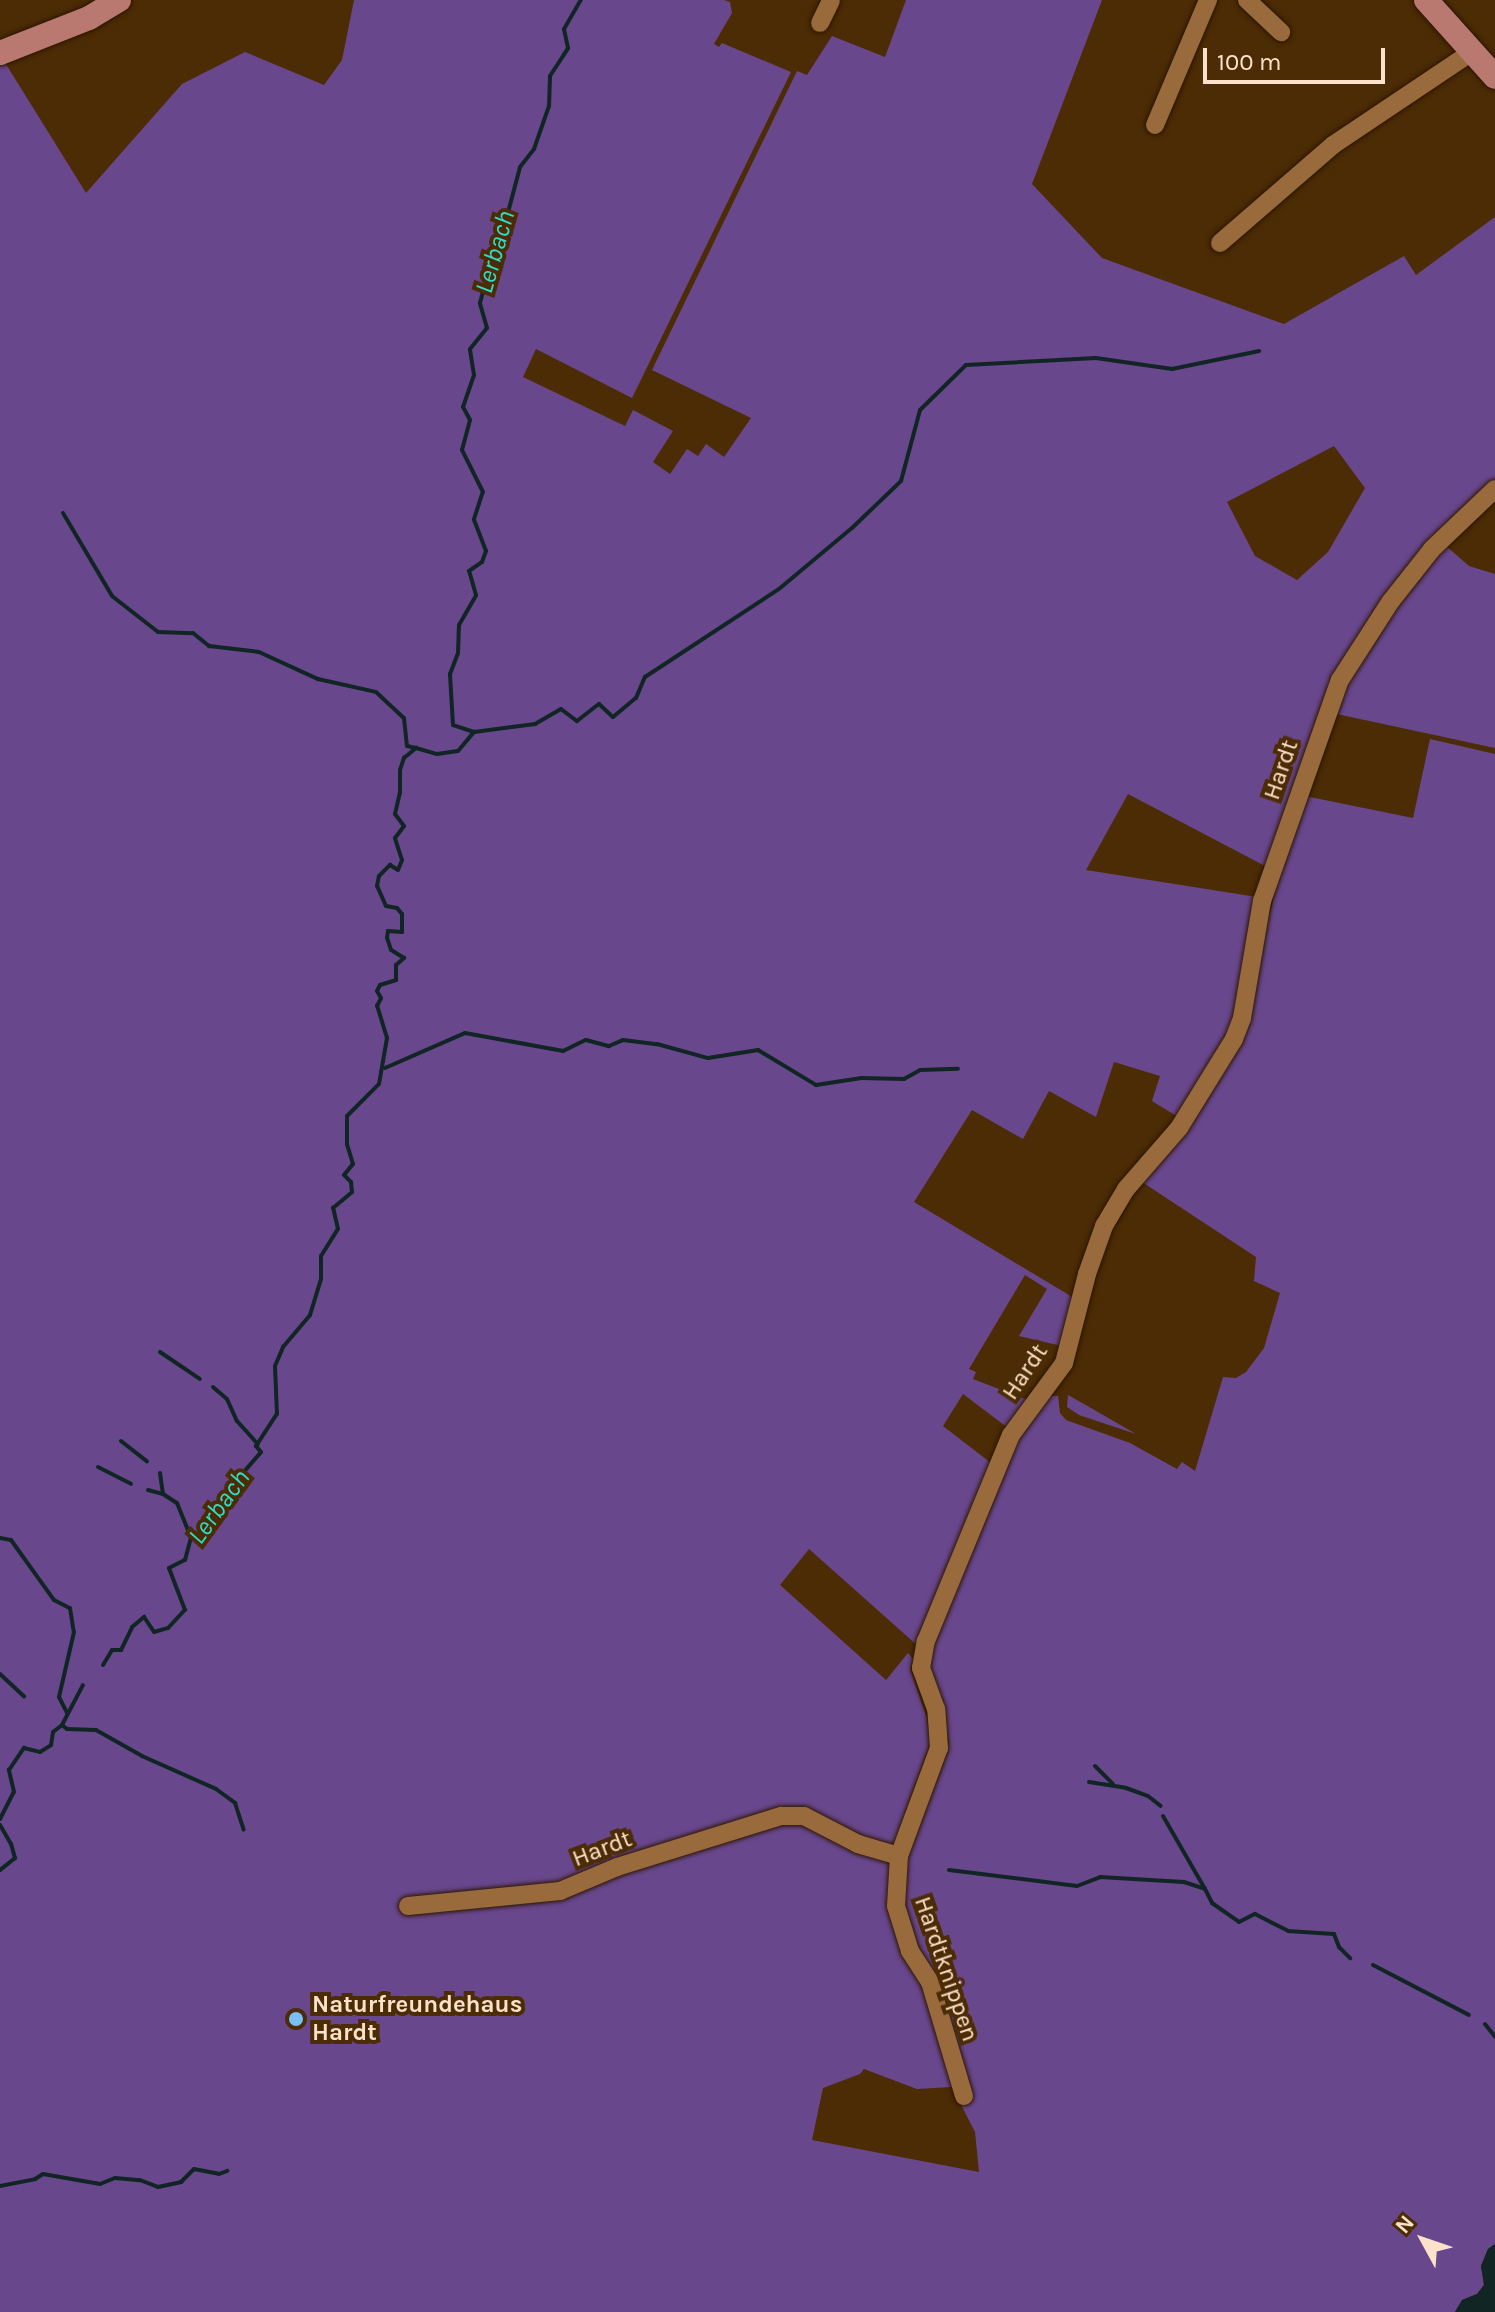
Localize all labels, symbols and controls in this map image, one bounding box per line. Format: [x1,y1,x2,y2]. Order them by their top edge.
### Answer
scale bar [1207,32,1389,82]
text: 100 m [1217,48,1282,76]
water label: Lerbach [468,207,522,297]
street label: Hardt [1257,736,1305,804]
street label: Hardt [996,1339,1054,1405]
water label: Lerbach [181,1464,257,1550]
street label: Hardt [568,1825,636,1873]
street label: Hardtknippen [908,1893,984,2045]
place label: Naturfreundehaus Hardt [312,1991,522,2047]
marker: Naturfreundehaus Hardt [287,2010,305,2028]
north arrow [1383,2200,1463,2280]
text: N [1390,2210,1420,2239]

